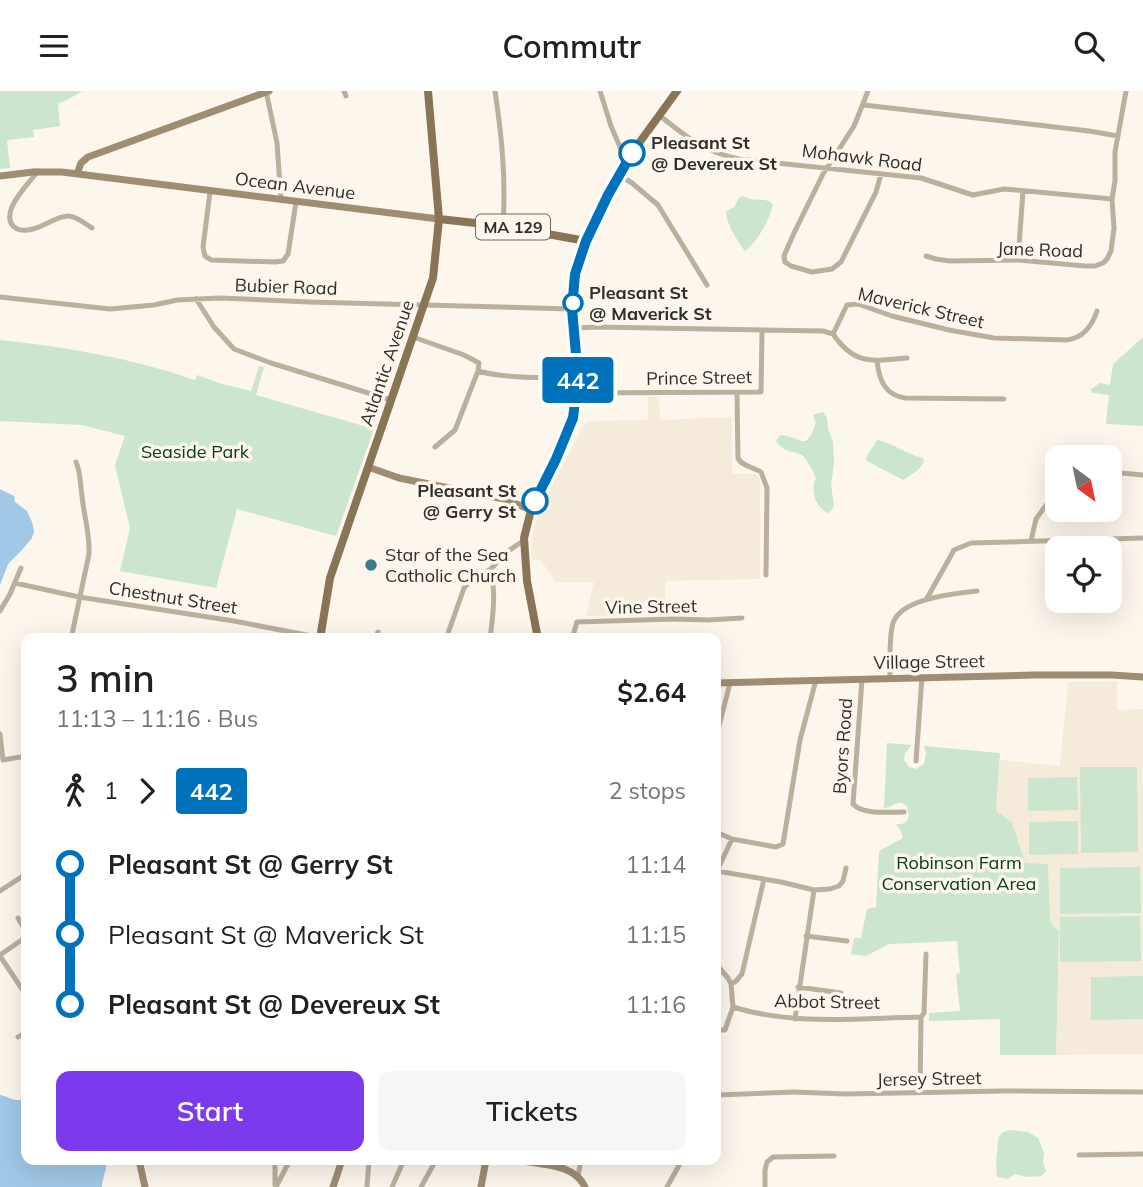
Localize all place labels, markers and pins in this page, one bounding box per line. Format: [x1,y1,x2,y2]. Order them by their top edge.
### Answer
place label: Pleasant St @ Devereux St [651,131,777,175]
marker: Pleasant St @ Devereux St [619,140,645,166]
place label: Pleasant St @ Maverick St [589,281,712,325]
marker: Pleasant St @ Maverick St [563,293,583,313]
place label: Pleasant St @ Gerry St [417,479,516,523]
marker: Pleasant St @ Gerry St [522,488,548,514]
place label: Star of the Sea Catholic Church [385,543,516,587]
marker: Star of the Sea Catholic Church [363,557,379,573]

